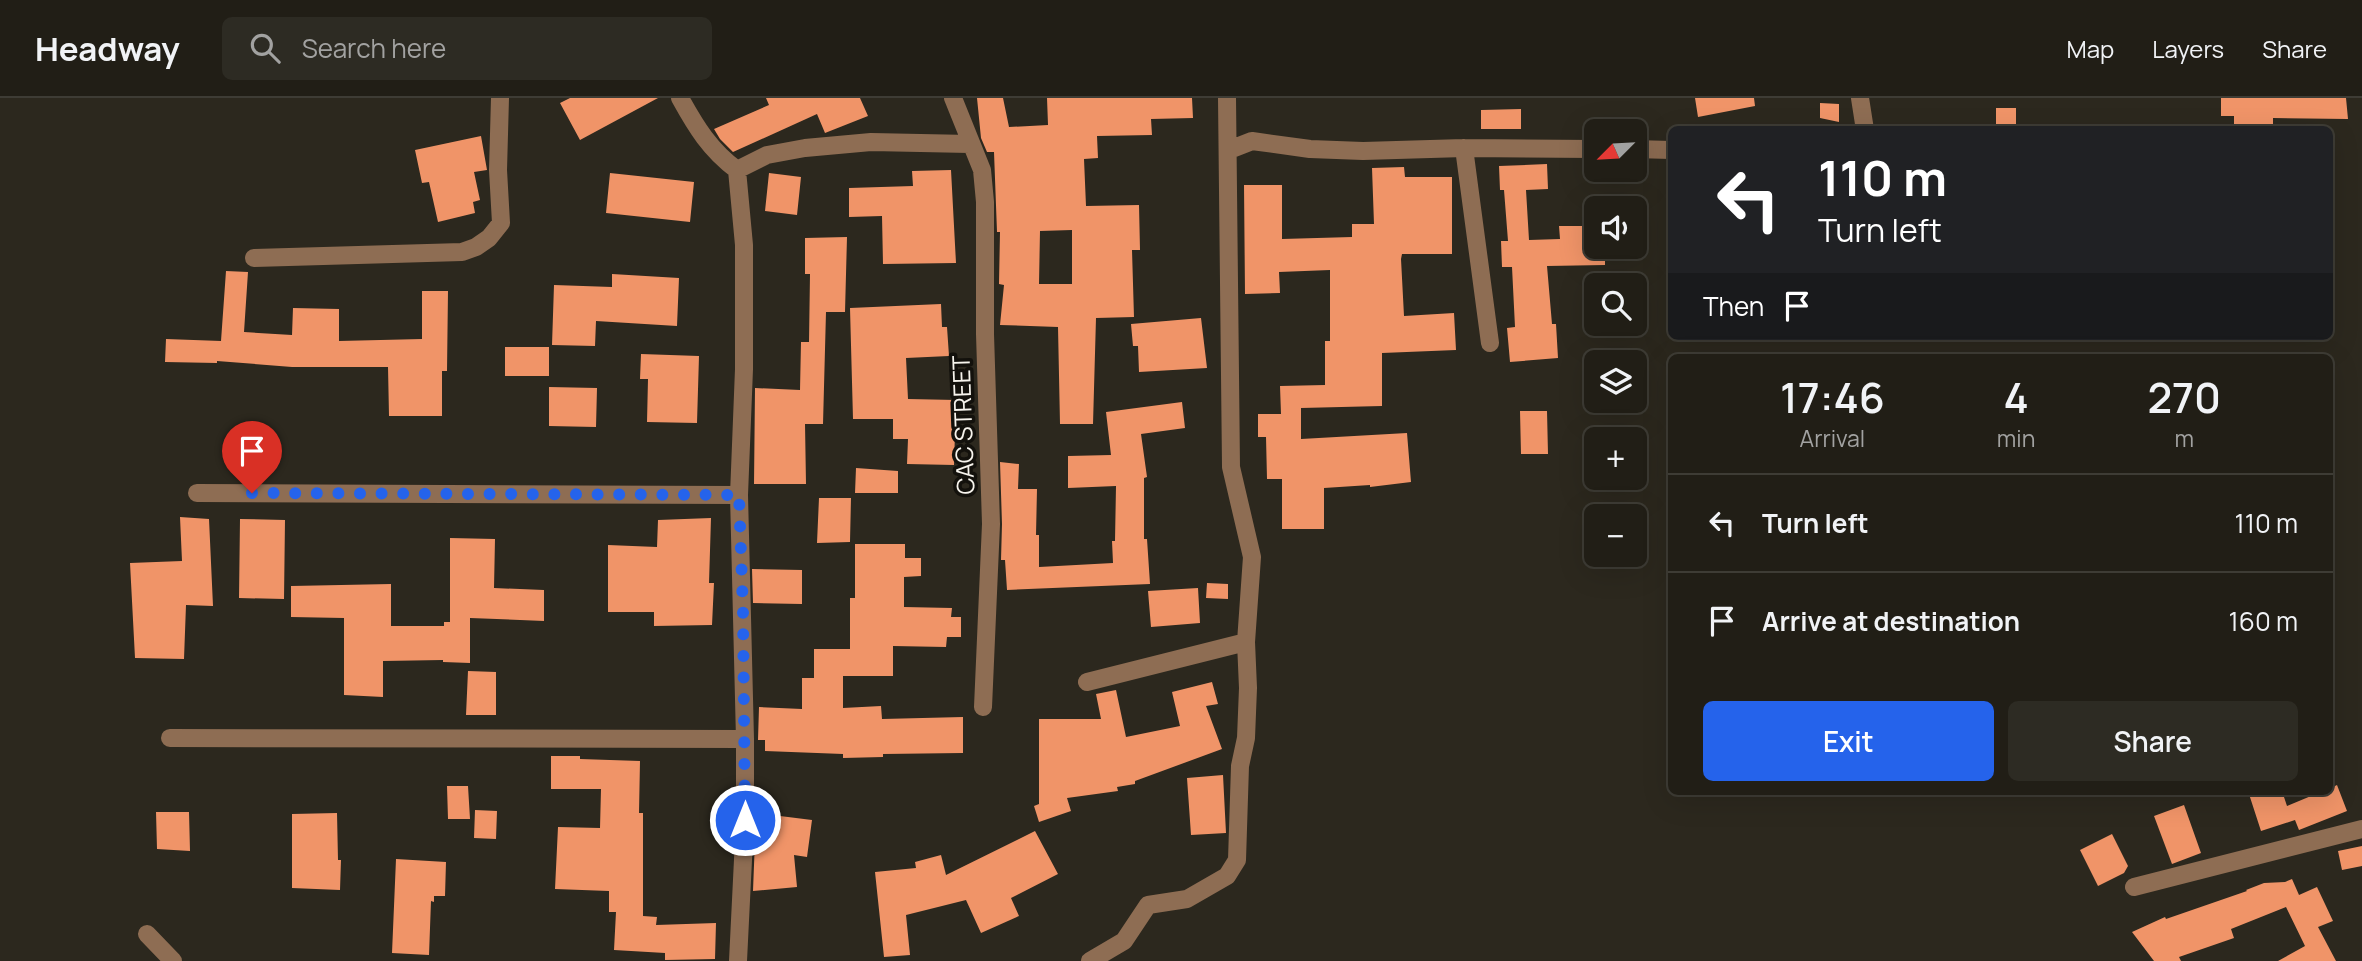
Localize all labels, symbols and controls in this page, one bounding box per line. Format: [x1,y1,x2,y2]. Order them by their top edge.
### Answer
search box [222,17,712,80]
text: Headway [35,26,180,71]
icon: search [246,29,284,67]
text: Search here [302,30,446,66]
text: Map [2067,32,2114,65]
text: Layers [2152,32,2224,65]
text: Share [2262,32,2327,65]
north arrow [1584,119,1647,182]
map controls [1584,119,1647,567]
text: 110 m [1818,144,1947,211]
icon: left [1703,154,1794,245]
button: sound [1584,196,1647,259]
text: Turn left [1818,208,1942,252]
button: search [1584,273,1647,336]
icon: arrive [1778,287,1816,325]
text: Then [1703,288,1764,324]
button: layers [1584,350,1647,413]
street label: CAC STREET [944,354,981,495]
text: 17:46 [1780,368,1885,426]
text: 4 [2003,368,2029,426]
text: 270 [2147,368,2221,426]
pin [222,421,282,493]
text: Arrival [1800,422,1865,454]
text: min [1997,422,2035,454]
text: m [2174,422,2194,454]
button: + [1584,427,1647,490]
icon: arrive [233,432,271,470]
button: − [1584,504,1647,567]
icon: left [1703,504,1741,542]
text: Turn left [1762,505,1869,541]
text: 110 m [2235,505,2298,541]
icon: arrive [1703,602,1741,640]
text: Arrive at destination [1762,603,2020,639]
text: 160 m [2229,603,2298,639]
button: Exit [1703,701,1994,781]
button: Share [2008,701,2298,781]
position arrow [708,783,782,857]

